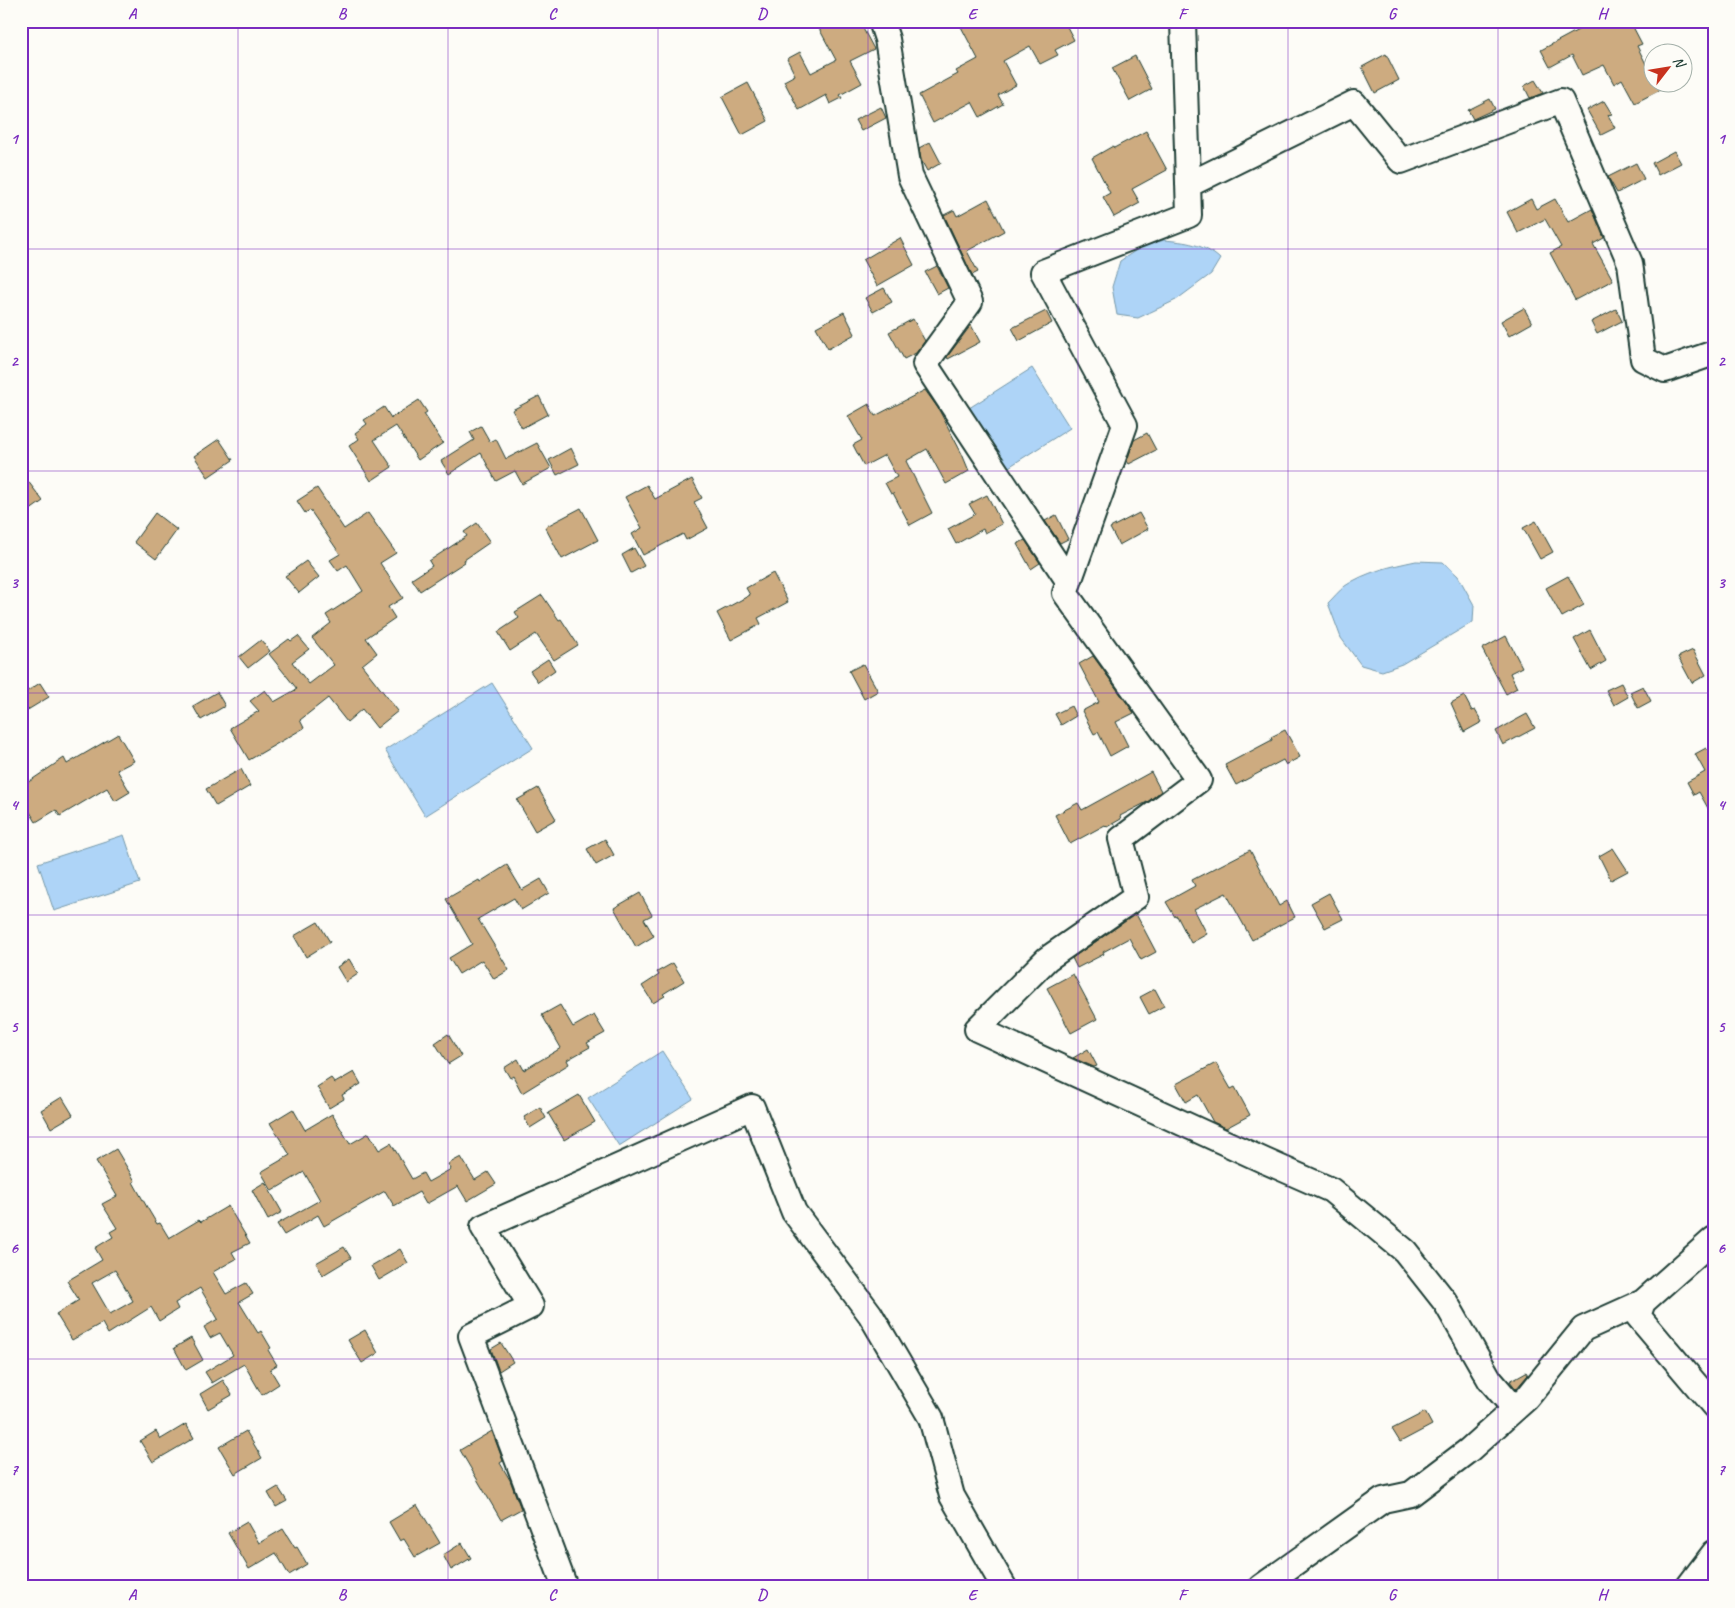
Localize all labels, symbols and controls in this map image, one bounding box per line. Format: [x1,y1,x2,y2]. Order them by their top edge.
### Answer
text: A [128,4,138,24]
text: B [338,4,348,24]
text: C [548,4,558,24]
text: D [757,4,768,24]
text: E [968,4,979,24]
text: F [1178,4,1189,24]
text: G [1388,4,1398,24]
text: H [1597,4,1609,24]
north arrow [1642,42,1692,92]
text: N [1669,53,1689,72]
text: 1 [10,129,19,149]
text: 1 [1717,129,1726,149]
text: 2 [10,351,19,371]
text: 2 [1717,351,1726,371]
text: 3 [10,573,19,593]
text: 3 [1717,573,1726,593]
text: 4 [10,795,19,815]
text: 4 [1717,795,1726,815]
text: 5 [11,1017,20,1037]
text: 5 [1718,1017,1727,1037]
text: 6 [10,1238,19,1258]
text: 6 [1717,1238,1726,1258]
text: 7 [10,1460,19,1480]
text: 7 [1717,1460,1726,1480]
text: A [128,1585,138,1605]
text: B [338,1585,348,1605]
text: C [548,1585,558,1605]
text: D [757,1585,768,1605]
text: E [968,1585,979,1605]
text: F [1178,1585,1189,1605]
text: G [1388,1585,1398,1605]
text: H [1597,1585,1609,1605]

